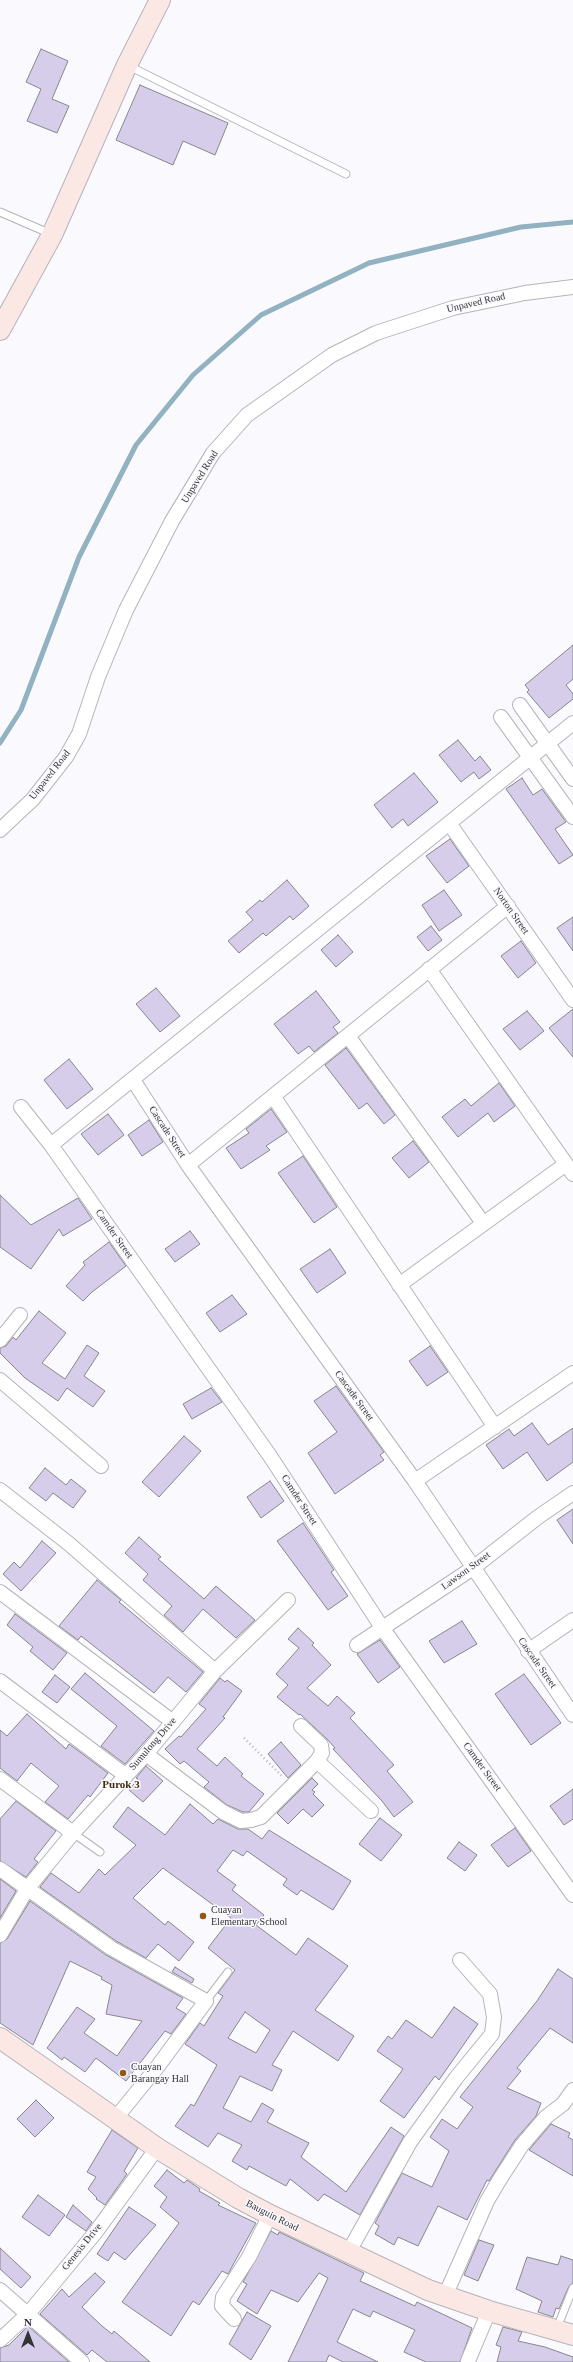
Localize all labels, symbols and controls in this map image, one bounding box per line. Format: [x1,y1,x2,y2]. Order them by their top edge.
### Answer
street label: Unpaved Road [446,290,506,316]
street label: Unpaved Road [179,449,221,505]
street label: Unpaved Road [27,748,73,802]
street label: Norton Street [491,885,531,937]
street label: Cascade Street [146,1104,188,1160]
street label: Camder Street [93,1207,135,1261]
street label: Cascade Street [332,1369,376,1423]
street label: Camder Street [278,1473,320,1527]
street label: Lawson Street [439,1549,493,1593]
street label: Cascade Street [515,1635,559,1691]
street label: Sumulong Drive [127,1715,179,1773]
street label: Camder Street [460,1740,504,1794]
district label: Purok 3 [102,1778,140,1792]
place label: Cuayan Elementary School [211,1904,287,1928]
marker: Cuayan Elementary School [198,1911,208,1921]
place label: Cuayan Barangay Hall [131,2061,189,2084]
marker: Cuayan Barangay Hall [118,2068,128,2078]
street label: Bauguin Road [244,2198,300,2234]
street label: Genesis Drive [59,2221,105,2273]
north arrow [8,2314,48,2354]
text: N [24,2316,32,2328]

